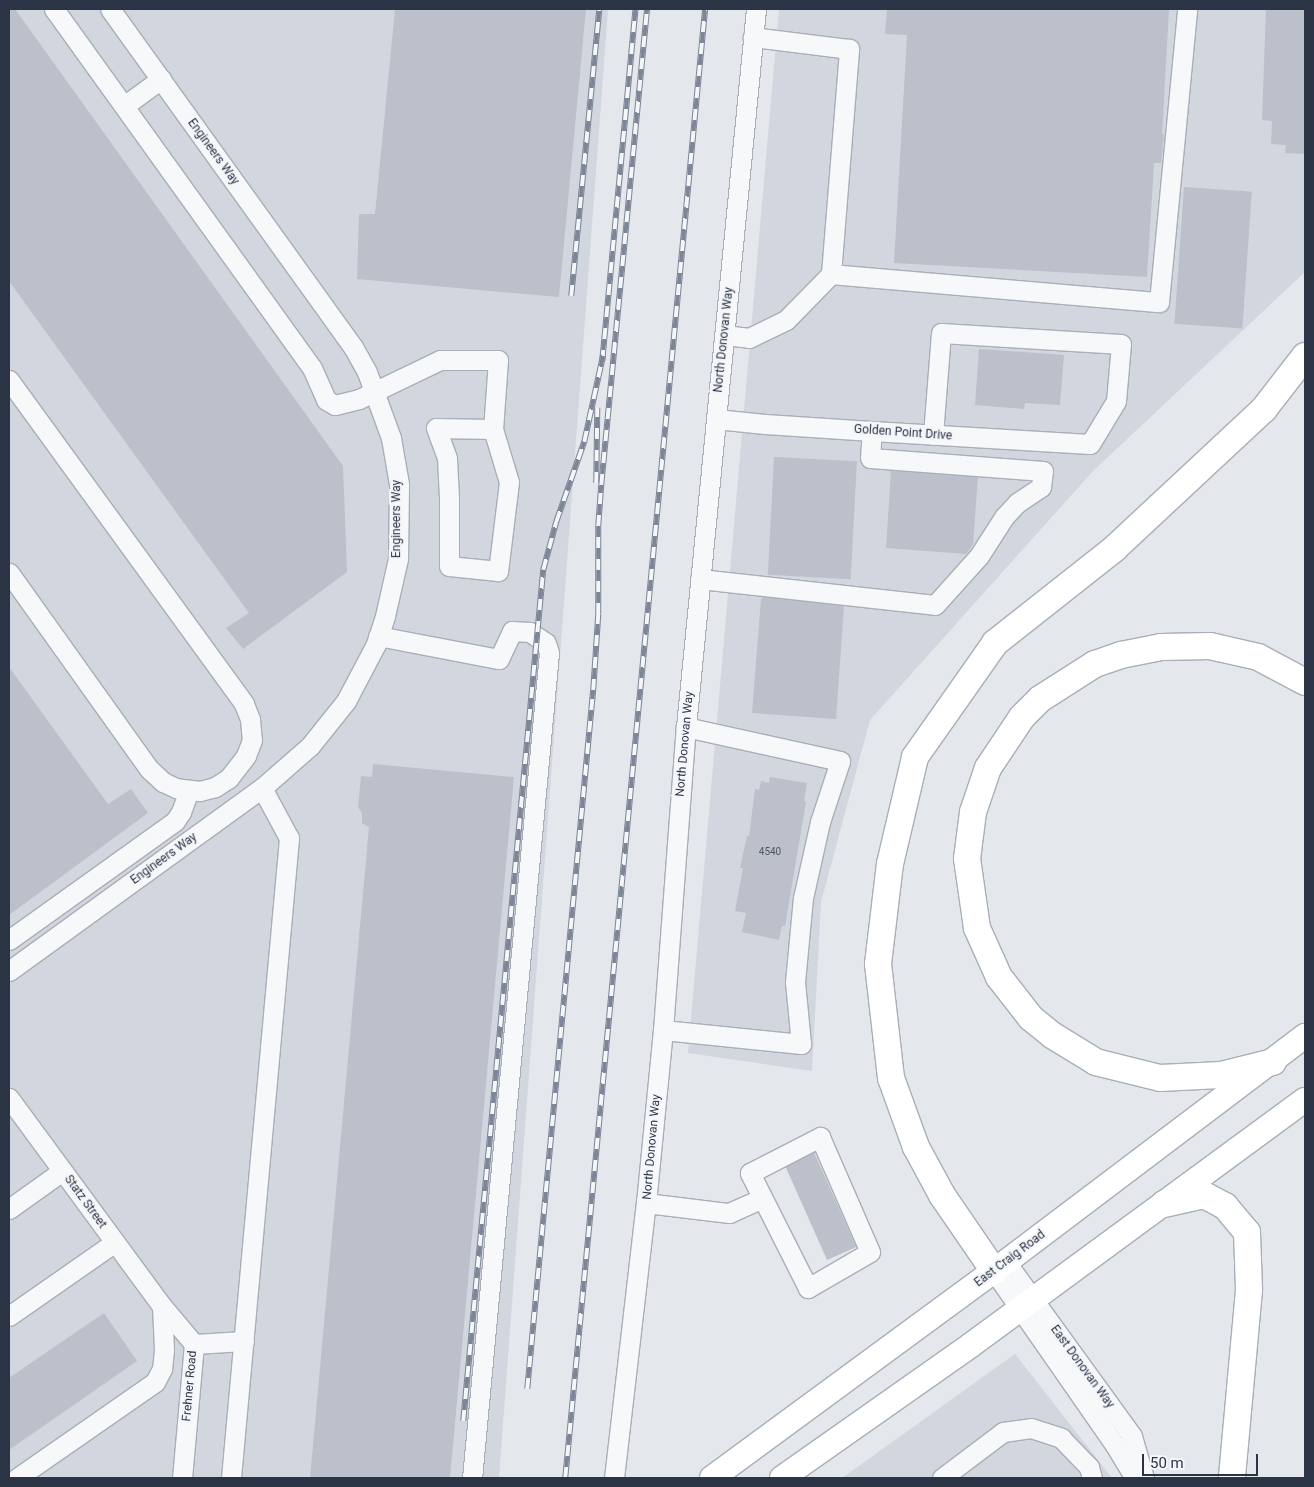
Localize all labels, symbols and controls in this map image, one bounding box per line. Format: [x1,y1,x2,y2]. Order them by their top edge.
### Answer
street label: Engineers Way [184,116,242,188]
street label: North Donovan Way [711,287,737,393]
street label: Golden Point Drive [853,422,953,444]
street label: Engineers Way [390,480,404,558]
street label: North Donovan Way [673,691,697,797]
street label: Engineers Way [128,830,200,888]
house number: 4540 [759,846,781,858]
street label: North Donovan Way [640,1094,664,1200]
street label: Statz Street [61,1173,109,1231]
street label: East Craig Road [972,1228,1048,1290]
street label: East Donovan Way [1047,1323,1117,1411]
street label: Frehner Road [180,1350,200,1422]
scale bar [1144,1444,1260,1476]
text: 50 m [1150,1454,1184,1472]

